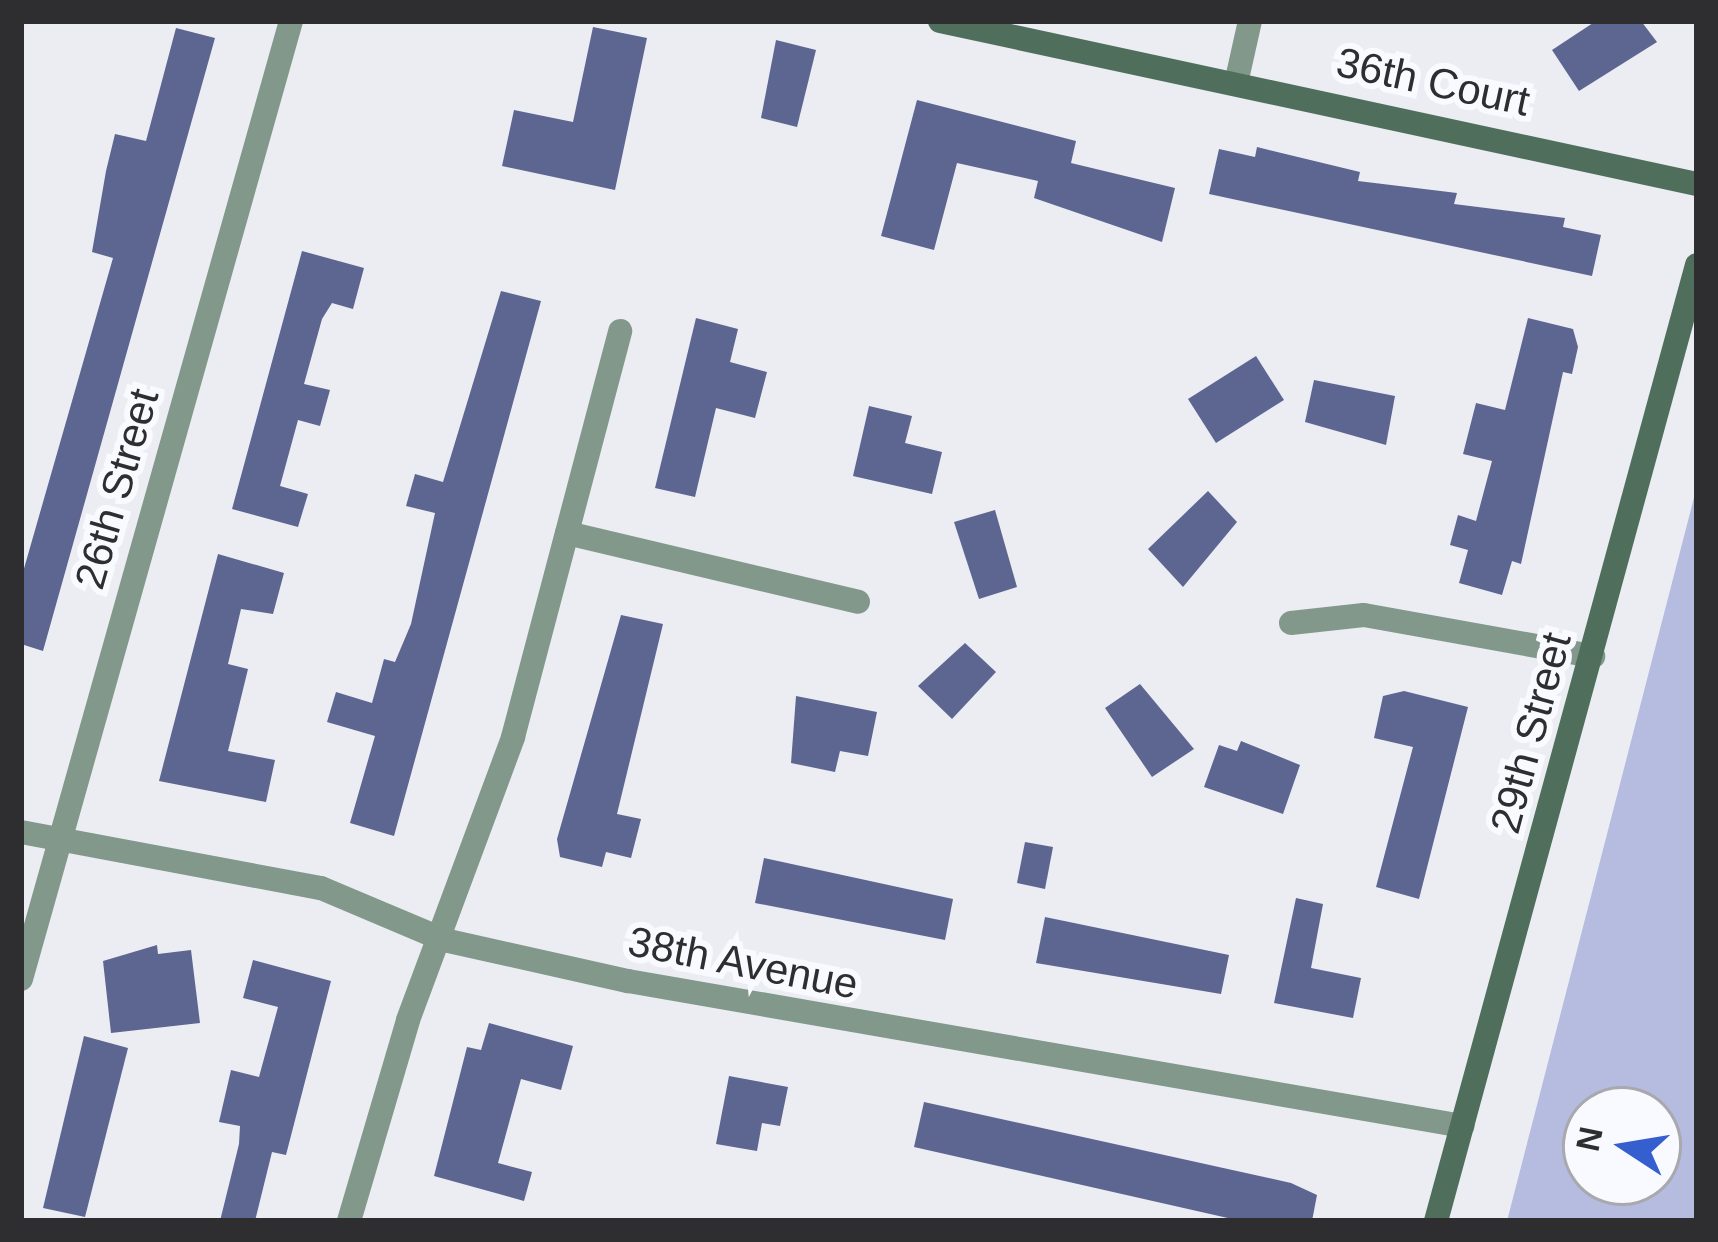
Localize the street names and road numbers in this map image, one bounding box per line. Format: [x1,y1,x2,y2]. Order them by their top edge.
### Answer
street label: 36th Court [1332,37,1534,127]
street label: 26th Street [64,383,170,595]
street label: 29th Street [1480,627,1582,839]
street label: 38th Avenue [623,916,863,1010]

